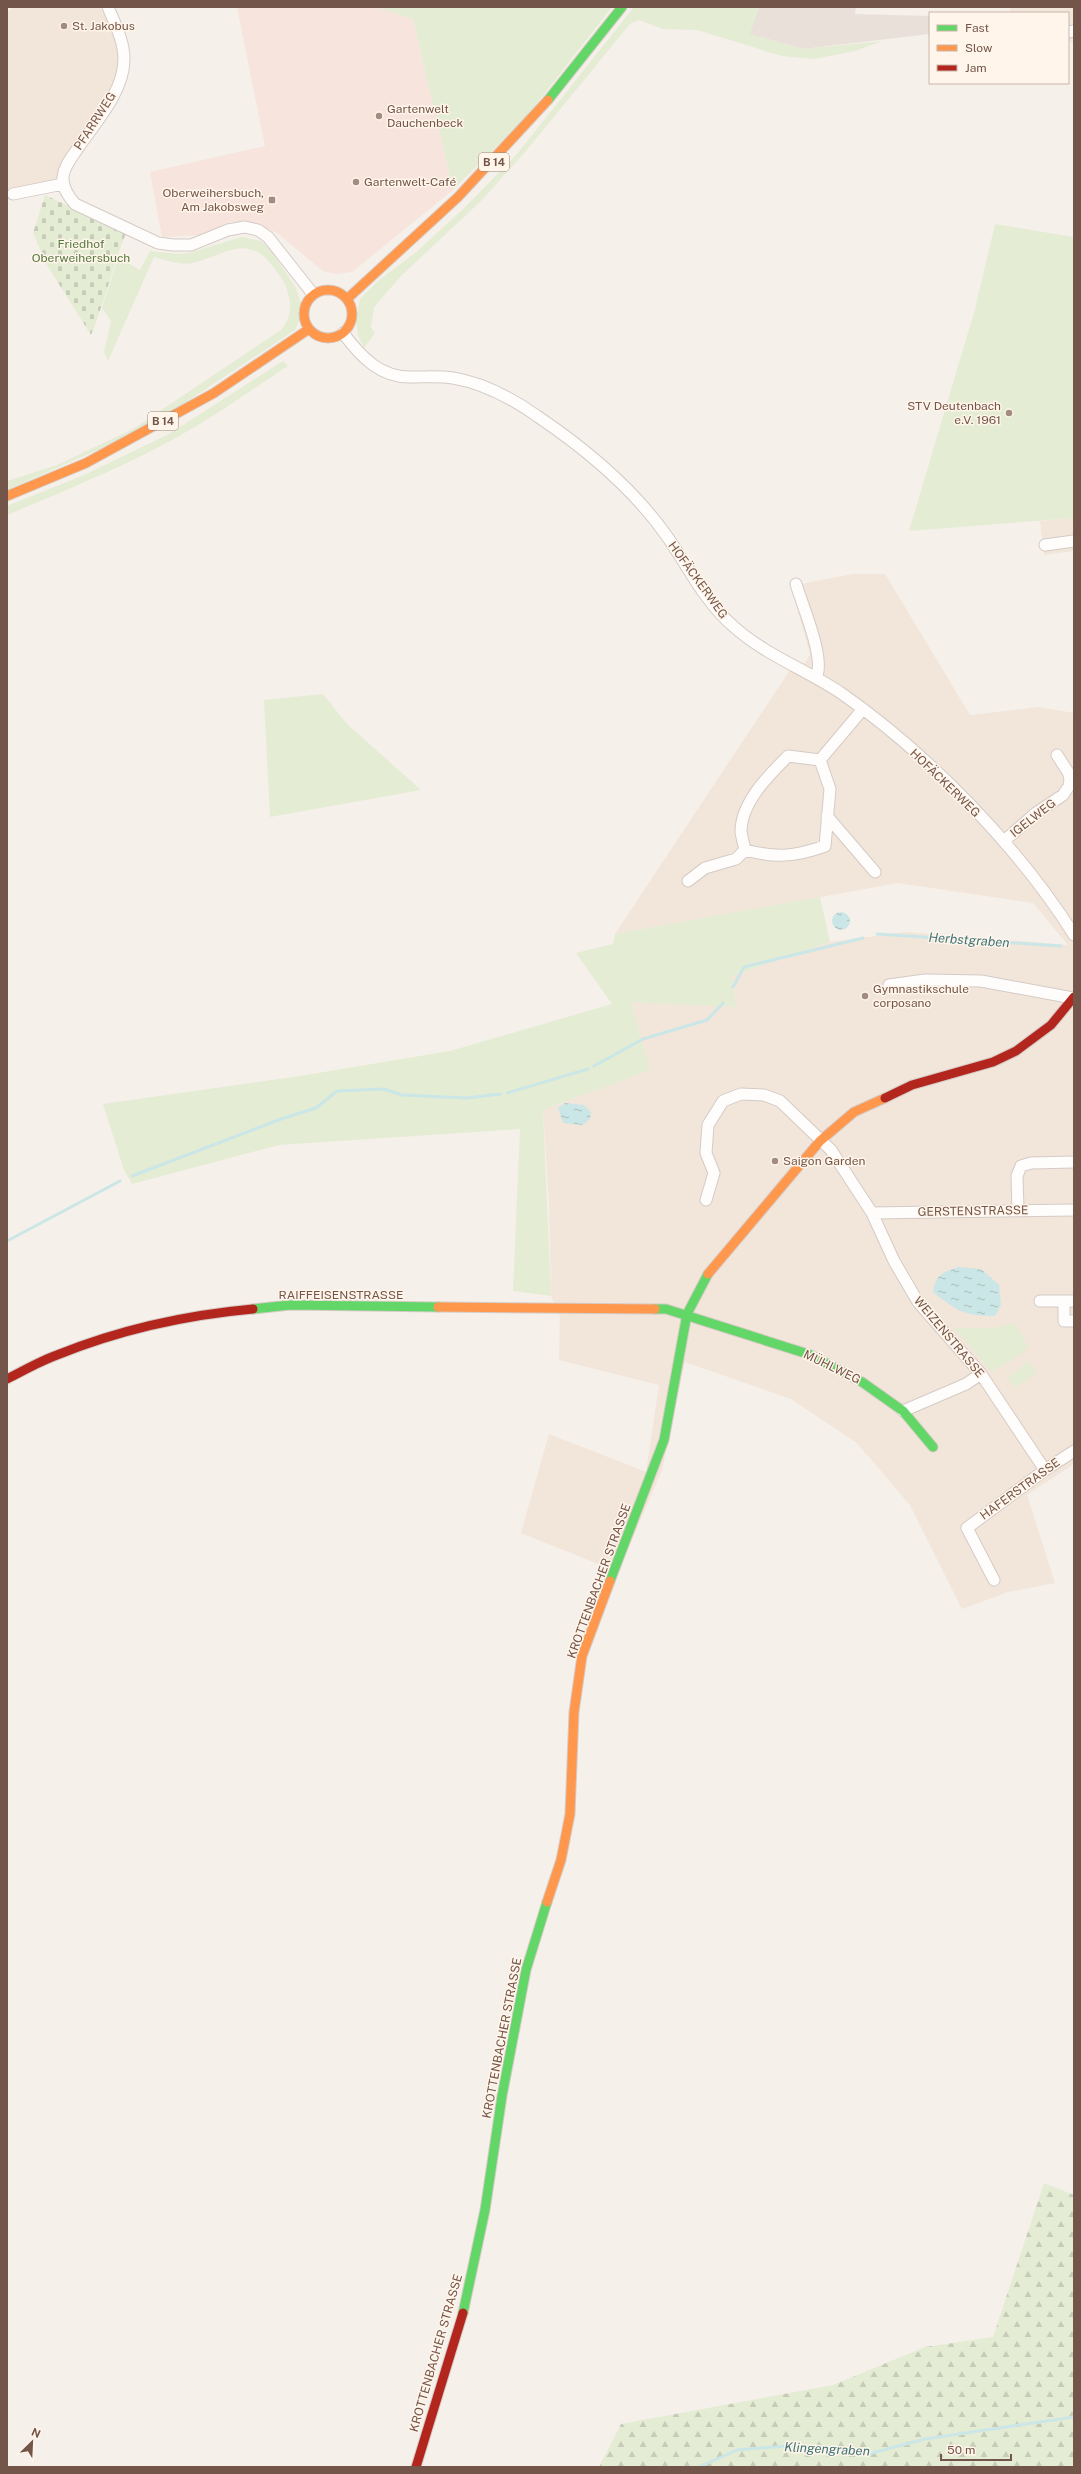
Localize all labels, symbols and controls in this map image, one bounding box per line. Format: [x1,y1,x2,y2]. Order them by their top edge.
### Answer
legend [929,12,1069,84]
place label: St. Jakobus [72,19,135,33]
marker: St. Jakobus [59,21,69,31]
text: Fast [965,21,990,35]
text: Slow [965,41,993,55]
text: Jam [965,61,987,75]
street label: PFARRWEG [71,89,119,153]
place label: Gartenwelt Dauchenbeck [387,102,463,130]
marker: Gartenwelt Dauchenbeck [374,111,384,121]
road number: B 14 [479,153,509,171]
place label: Gartenwelt-Café [364,175,456,189]
marker: Gartenwelt-Café [351,177,361,187]
place label: Oberweihersbuch, Am Jakobsweg [163,186,264,214]
marker: Oberweihersbuch, Am Jakobsweg [267,195,277,205]
park label: Friedhof Oberweihersbuch [32,237,130,265]
place label: STV Deutenbach e.V. 1961 [907,399,1001,427]
marker: STV Deutenbach e.V. 1961 [1004,408,1014,418]
road number: B 14 [148,412,178,430]
street label: HOFÄCKERWEG [665,539,731,621]
street label: HOFÄCKERWEG [907,746,983,820]
street label: IGELWEG [1008,796,1058,840]
water label: Herbstgraben [928,930,1010,950]
place label: Gymnastikschule corposano [873,982,969,1010]
marker: Gymnastikschule corposano [860,991,870,1001]
place label: Saigon Garden [783,1154,865,1168]
marker: Saigon Garden [770,1156,780,1166]
street label: GERSTENSTRASSE [917,1203,1029,1219]
street label: RAIFFEISENSTRASSE [279,1288,403,1302]
street label: WEIZENSTRASSE [911,1294,987,1380]
street label: MÜHLWEG [801,1347,863,1387]
street label: HAFERSTRASSE [977,1455,1063,1523]
street label: KROTTENBACHER STRASSE [564,1502,634,1660]
street label: KROTTENBACHER STRASSE [480,1956,524,2120]
street label: KROTTENBACHER STRASSE [407,2273,465,2433]
north arrow [12,2422,52,2462]
text: N [30,2426,42,2440]
scale bar [941,2436,1011,2462]
water label: Klingengraben [784,2439,870,2459]
text: 50 m [947,2443,975,2457]

